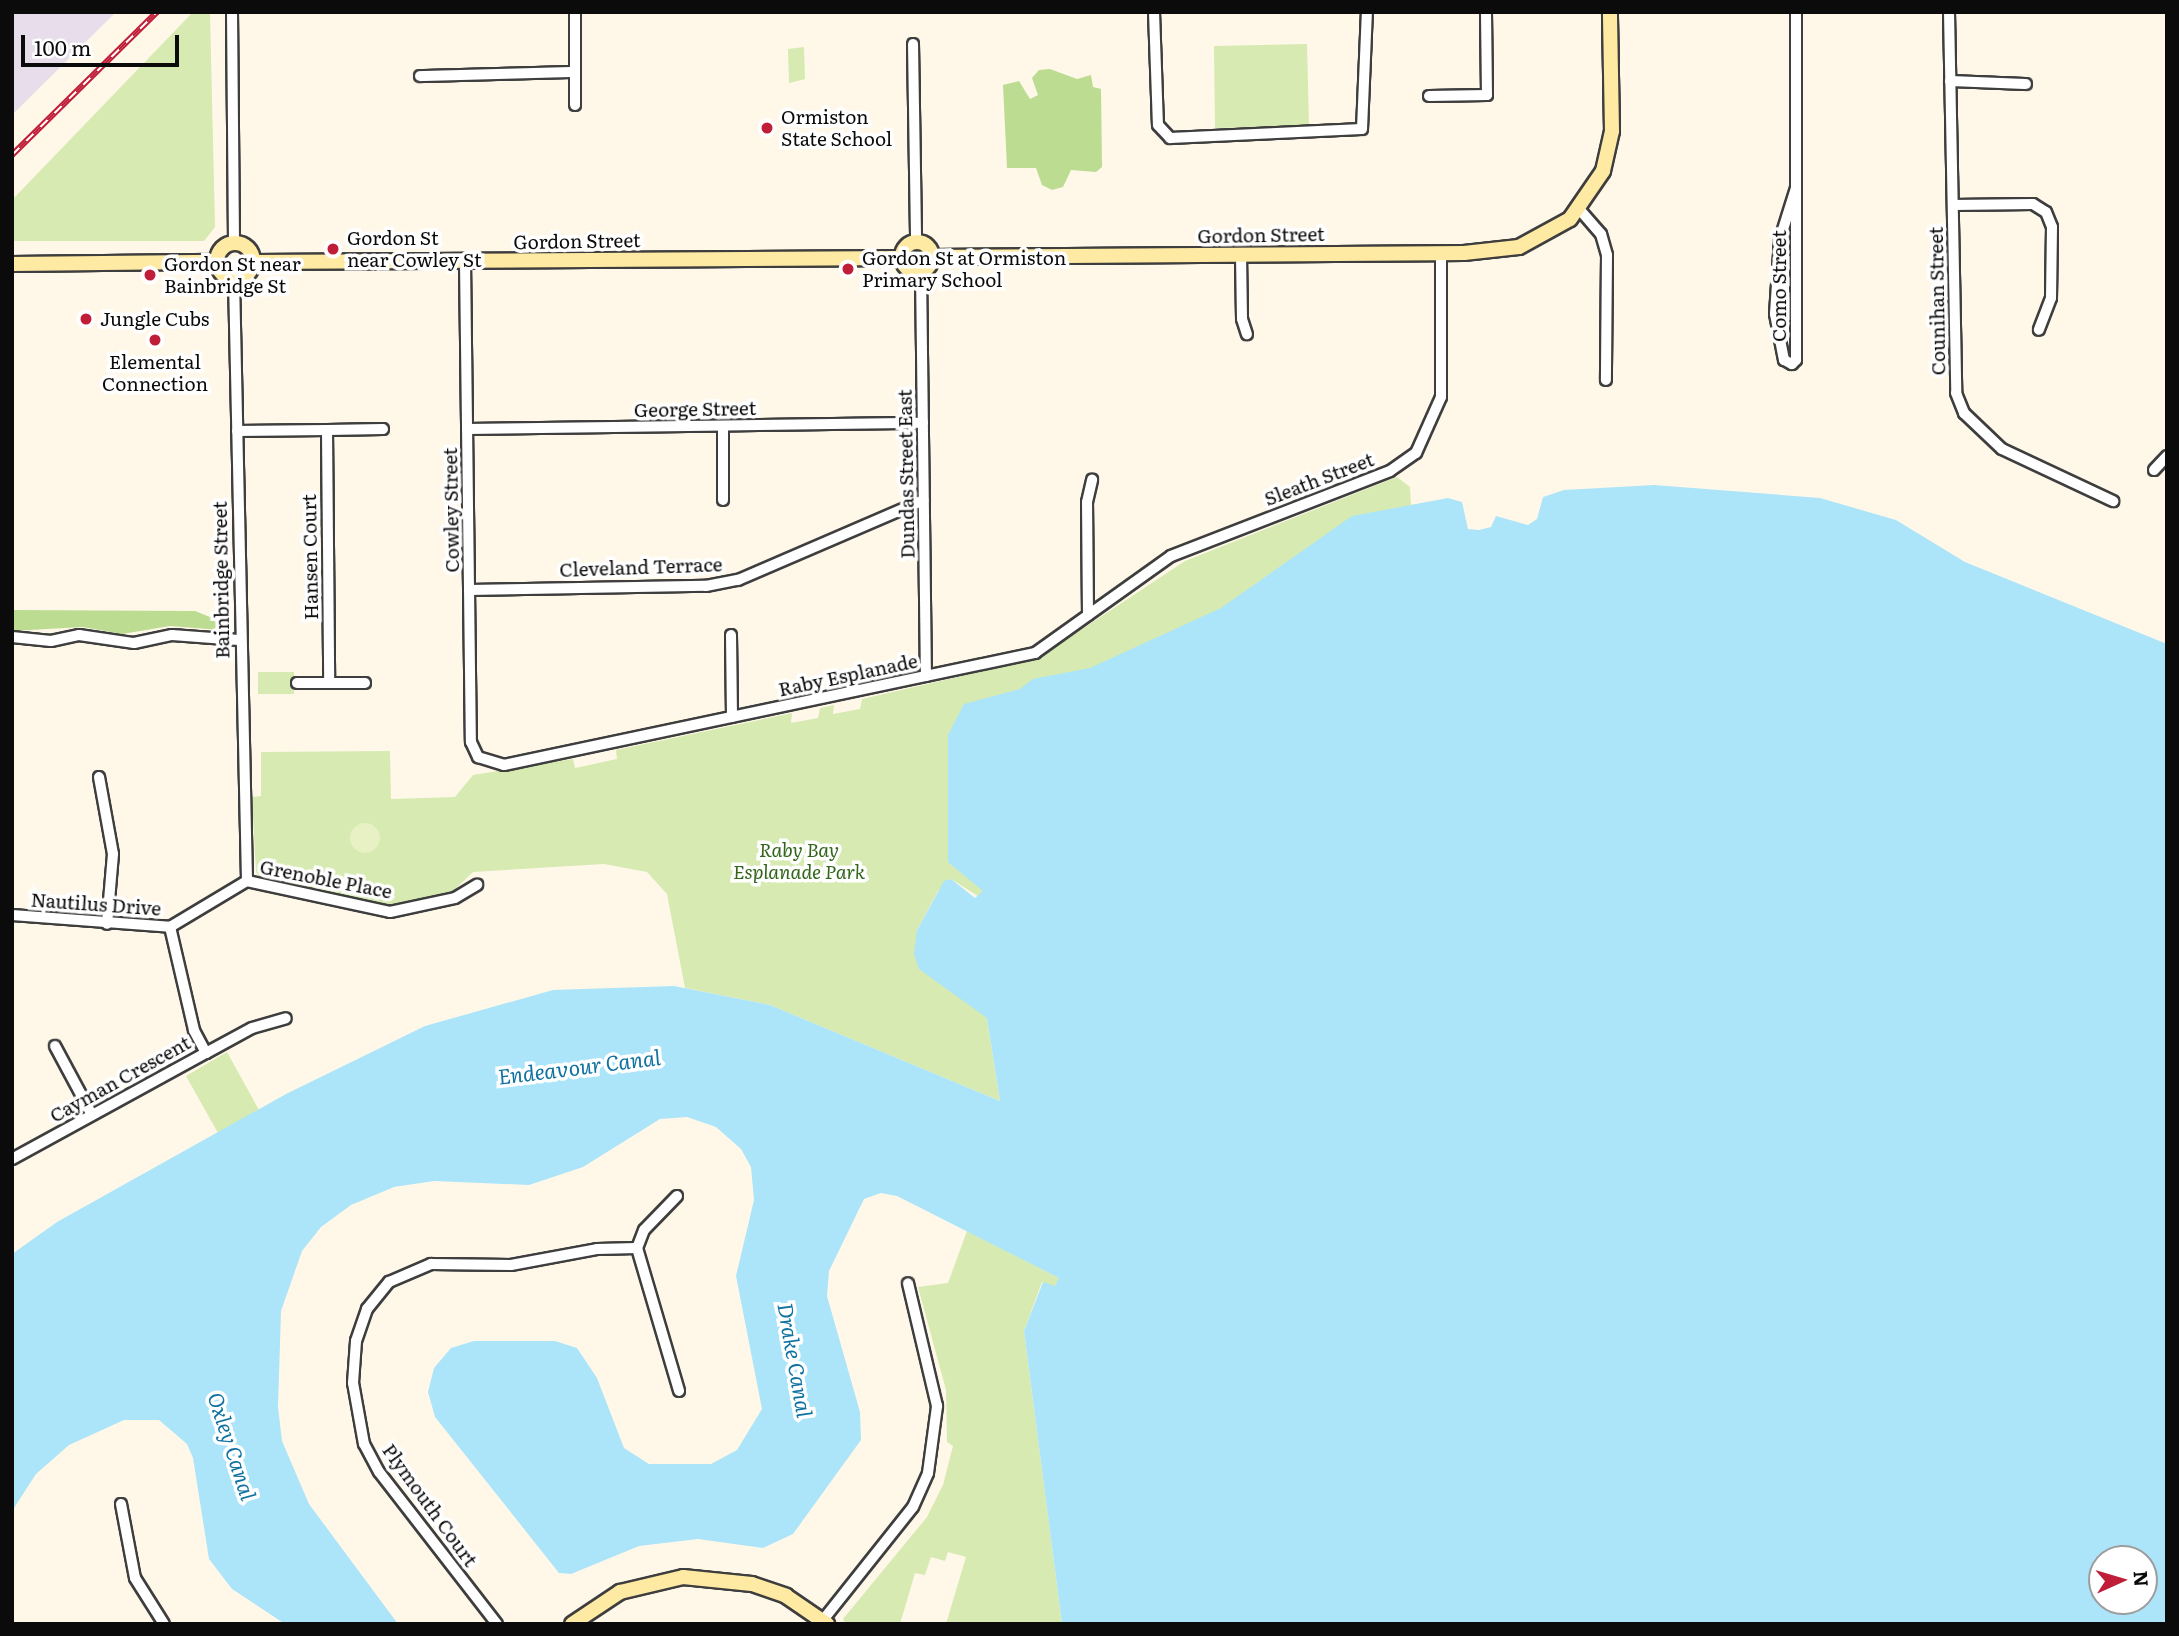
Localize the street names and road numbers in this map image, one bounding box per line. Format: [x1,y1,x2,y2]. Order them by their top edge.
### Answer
street label: Gordon Street [1197,222,1325,248]
street label: Counihan Street [1924,226,1950,376]
street label: Gordon Street [513,228,641,254]
street label: Como Street [1768,230,1790,342]
street label: Dundas Street East [893,389,919,559]
street label: George Street [634,397,756,421]
street label: Cowley Street [439,447,463,573]
street label: Sleath Street [1261,448,1377,510]
street label: Hansen Court [298,494,322,620]
street label: Bainbridge Street [208,501,234,659]
street label: Cleveland Terrace [559,553,723,581]
street label: Raby Esplanade [776,649,920,701]
street label: Grenoble Place [258,855,394,903]
street label: Nautilus Drive [30,888,162,920]
street label: Cayman Crescent [46,1031,194,1127]
street label: Plymouth Court [378,1439,482,1571]

